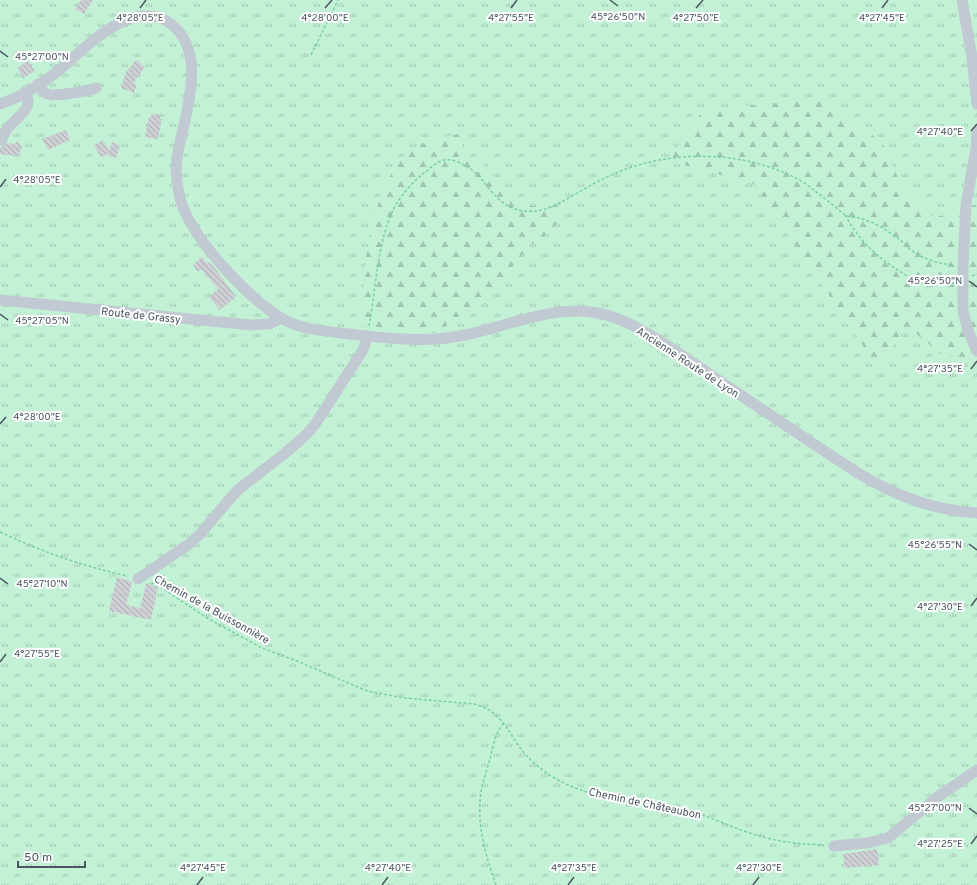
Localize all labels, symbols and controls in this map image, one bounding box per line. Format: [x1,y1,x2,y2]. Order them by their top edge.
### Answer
text: 45°26'50"N [591,11,645,24]
text: 4°28'05"E [116,12,164,25]
text: 4°28'00"E [301,12,349,25]
text: 4°27'55"E [488,12,534,25]
text: 4°27'50"E [673,12,719,25]
text: 4°27'45"E [859,12,905,25]
text: 45°27'00"N [15,51,69,64]
text: 4°27'40"E [917,126,963,139]
text: 4°28'05"E [13,174,61,187]
text: 45°26'50"N [908,275,962,288]
street label: Route de Grassy [100,305,182,327]
text: 45°27'05"N [15,315,69,328]
street label: Ancienne Route de Lyon [633,324,741,401]
text: 4°27'35"E [917,363,963,376]
text: 4°28'00"E [13,411,61,424]
text: 45°26'55"N [908,539,962,552]
street label: Chemin de la Buissonnière [151,572,272,648]
text: 45°27'10"N [16,578,68,591]
text: 4°27'30"E [917,601,963,614]
text: 4°27'55"E [14,648,60,661]
street label: Chemin de Châteaubon [587,785,702,823]
text: 45°27'00"N [908,802,962,815]
text: 4°27'25"E [917,838,963,851]
scale bar [18,843,85,869]
text: 50 m [24,850,52,866]
text: 4°27'45"E [180,862,226,875]
text: 4°27'40"E [365,862,411,875]
text: 4°27'35"E [551,862,597,875]
text: 4°27'30"E [736,862,782,875]

